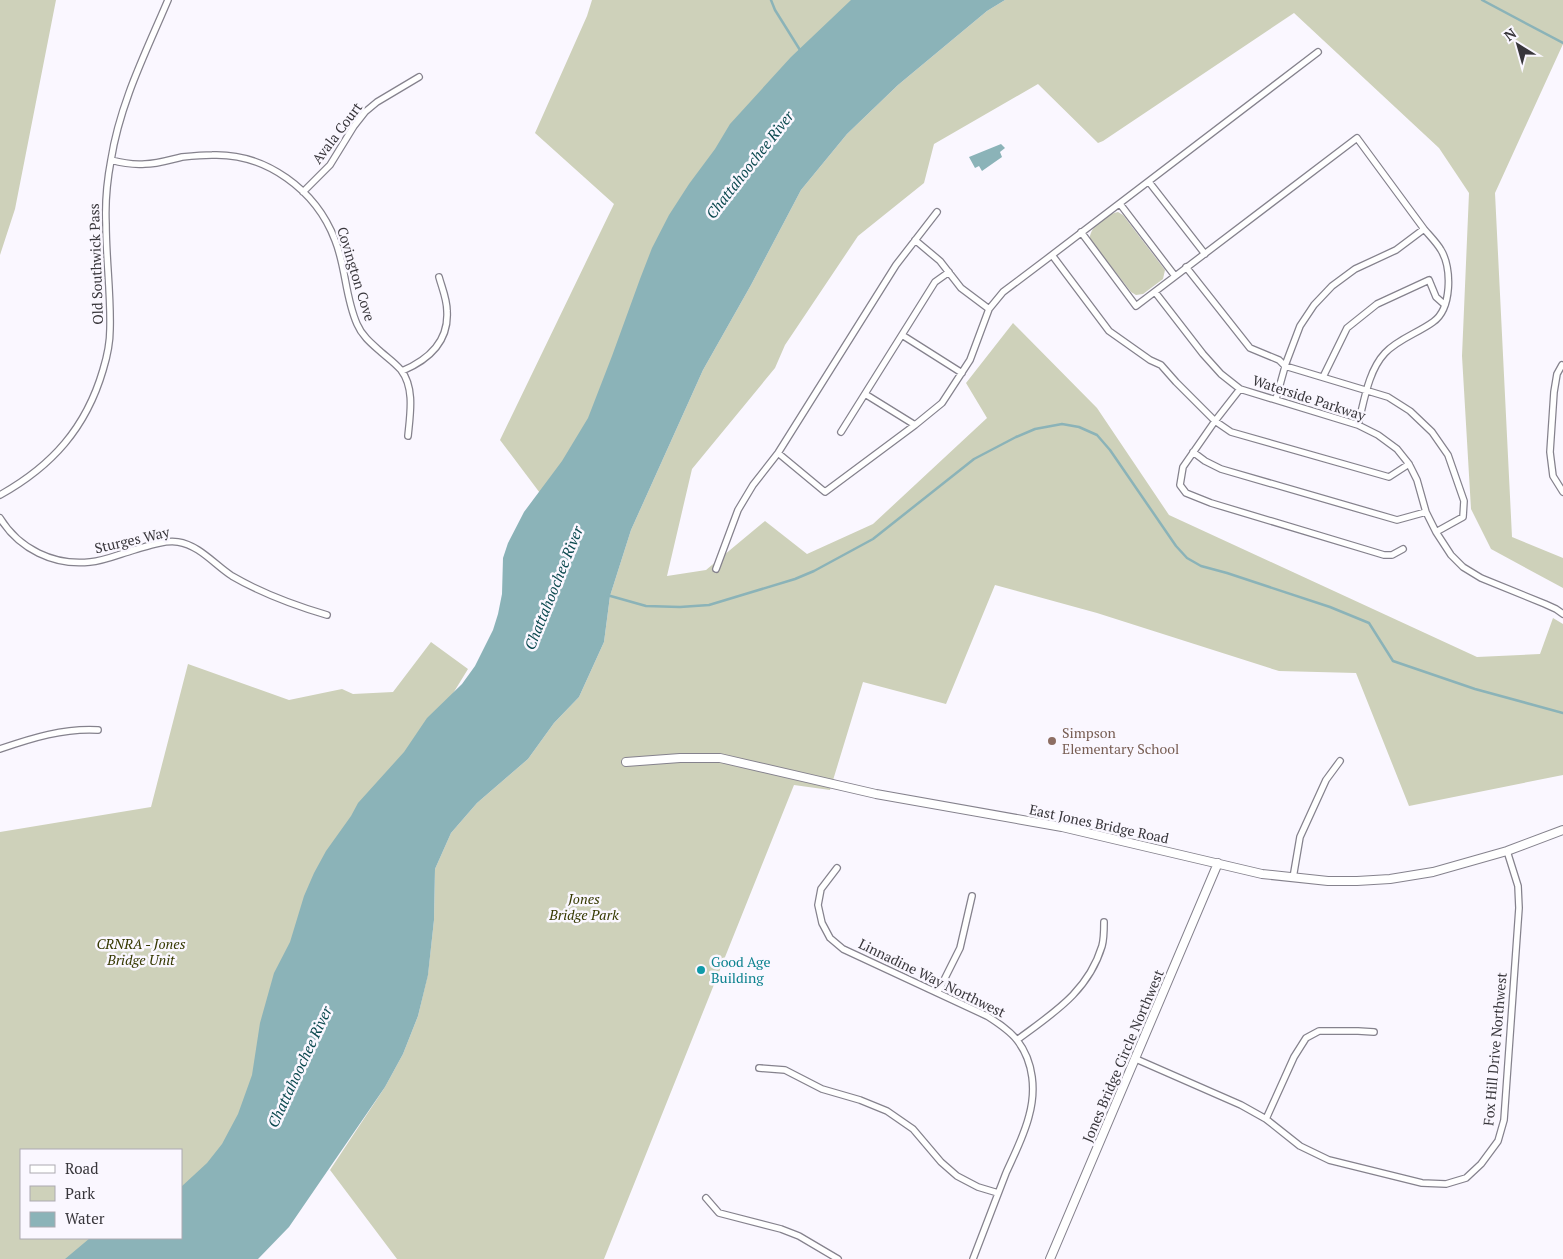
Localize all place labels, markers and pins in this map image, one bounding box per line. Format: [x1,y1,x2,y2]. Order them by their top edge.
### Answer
place label: Simpson Elementary School [1062,723,1179,758]
marker: Simpson Elementary School [1046,735,1058,747]
place label: Good Age Building [711,952,771,987]
marker: Good Age Building [695,964,707,976]

